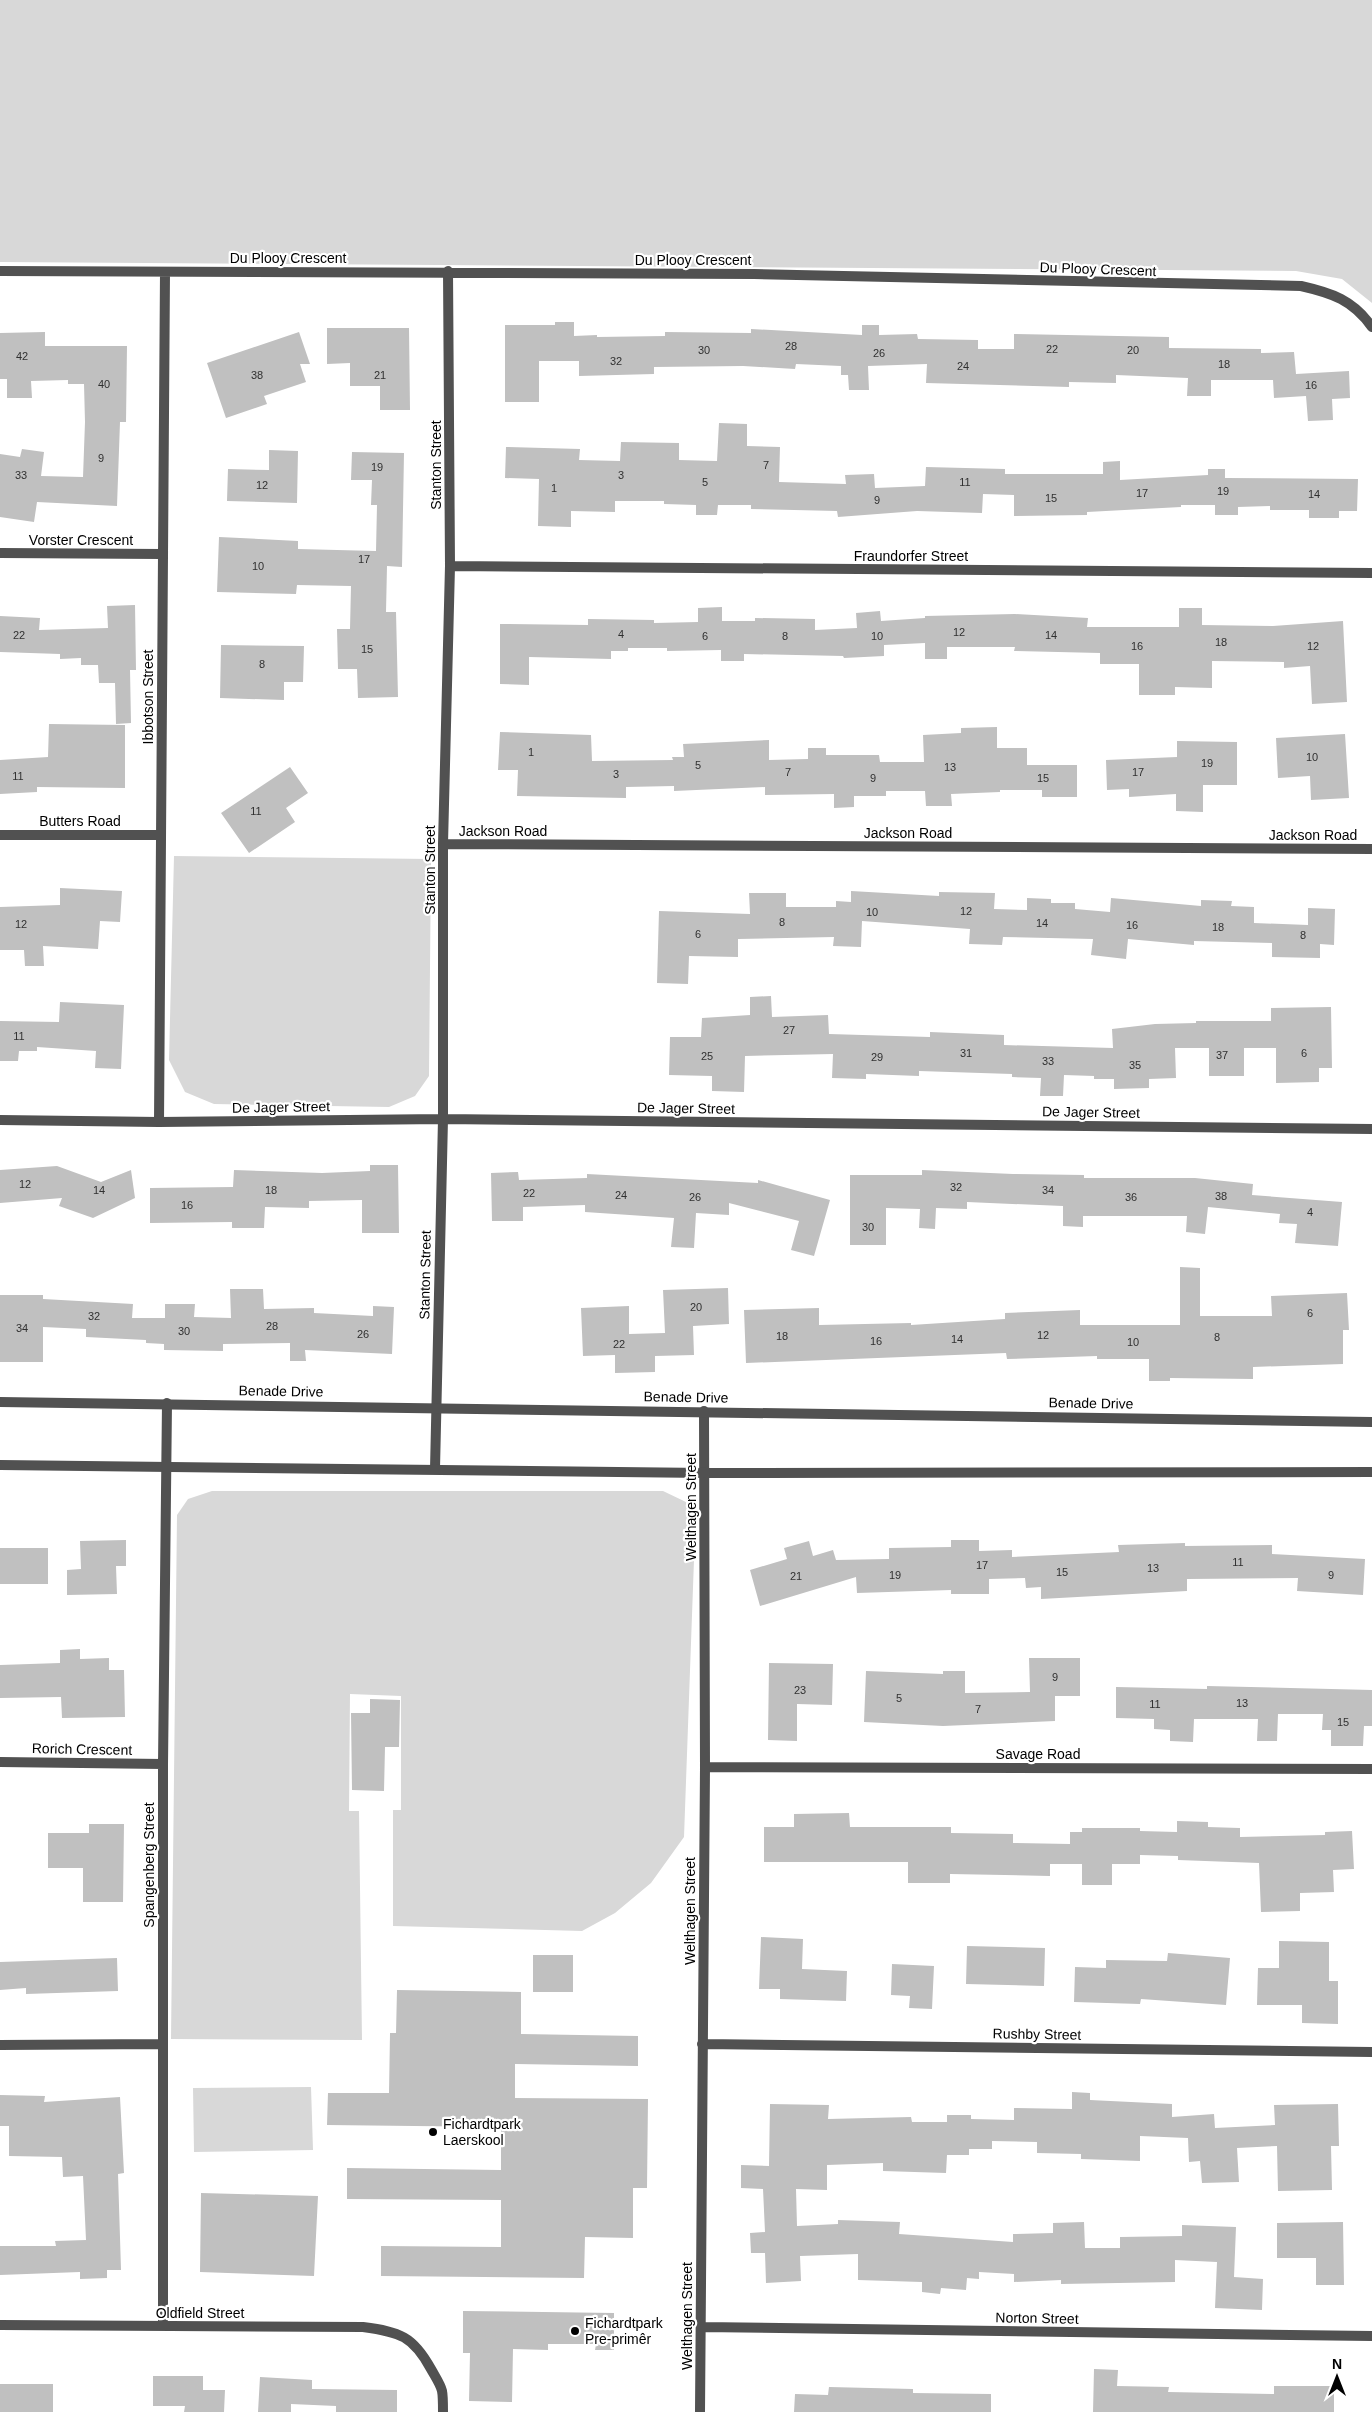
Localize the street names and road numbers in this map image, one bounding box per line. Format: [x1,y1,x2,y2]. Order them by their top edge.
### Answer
street label: Du Plooy Crescent [230,250,346,266]
street label: Du Plooy Crescent [635,252,751,268]
street label: Du Plooy Crescent [1039,259,1157,279]
street label: Stanton Street [428,420,444,510]
street label: Vorster Crescent [29,532,133,548]
street label: Fraundorfer Street [854,548,968,564]
street label: Ibbotson Street [140,649,156,744]
street label: Butters Road [39,813,121,829]
street label: Jackson Road [459,823,547,839]
street label: Stanton Street [422,825,438,915]
street label: Jackson Road [864,825,952,841]
street label: Jackson Road [1269,827,1357,843]
street label: De Jager Street [232,1098,330,1116]
street label: De Jager Street [637,1099,735,1117]
street label: De Jager Street [1042,1103,1140,1121]
street label: Stanton Street [416,1230,434,1320]
street label: Benade Drive [238,1382,324,1400]
street label: Benade Drive [643,1388,729,1406]
street label: Benade Drive [1048,1394,1134,1412]
street label: Welthagen Street [683,1453,699,1561]
street label: Rorich Crescent [32,1740,132,1758]
street label: Savage Road [996,1746,1080,1762]
street label: Spangenberg Street [141,1802,157,1928]
street label: Welthagen Street [682,1857,698,1965]
street label: Rushby Street [993,2025,1082,2043]
street label: Welthagen Street [679,2262,695,2370]
street label: Oldfield Street [156,2305,244,2321]
street label: Norton Street [995,2309,1079,2327]

